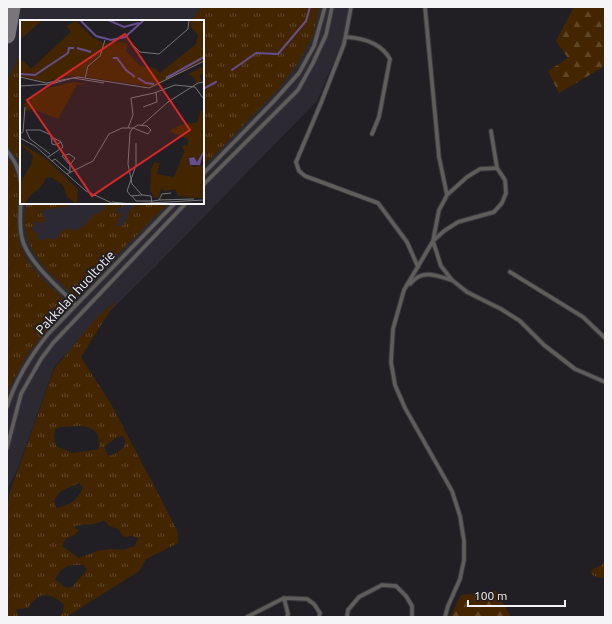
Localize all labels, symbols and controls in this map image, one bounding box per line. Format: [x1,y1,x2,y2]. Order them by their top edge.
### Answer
inset map [20,20,204,204]
street label: Pakkalan huoltotie [33,247,117,337]
scale bar [468,582,565,608]
text: 100 m [474,589,507,602]

